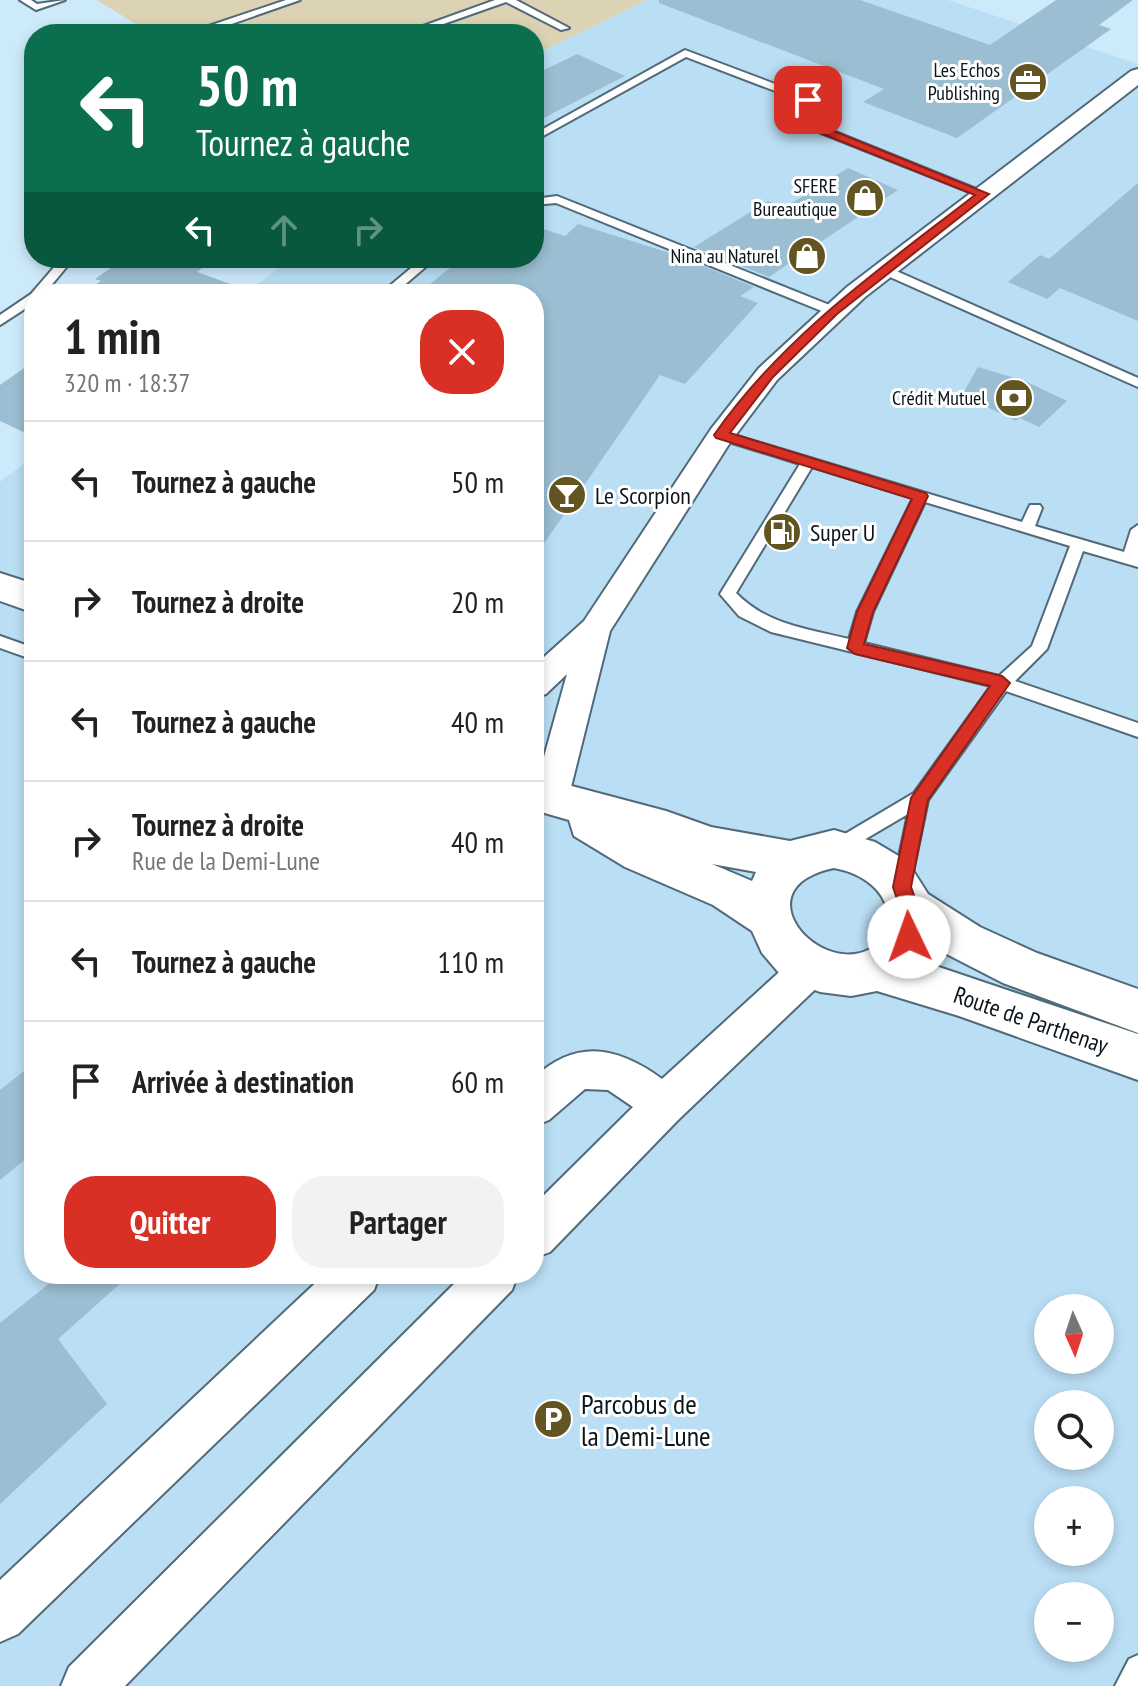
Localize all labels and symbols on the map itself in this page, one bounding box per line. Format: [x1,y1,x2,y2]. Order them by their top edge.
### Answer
place label: Les Echos Publishing [928,57,1000,106]
office icon: Les Echos Publishing [1007,61,1049,103]
pin [774,66,842,134]
place label: SFERE Bureautique [753,173,837,222]
shop icon: SFERE Bureautique [844,177,886,219]
shop icon: Nina au Naturel [786,235,828,277]
place label: Nina au Naturel [671,243,779,269]
bank icon: Crédit Mutuel [993,377,1035,419]
place label: Crédit Mutuel [892,385,986,411]
bar icon: Le Scorpion [546,474,588,516]
place label: Le Scorpion [595,480,691,511]
fuel station icon: Super U [761,511,803,553]
place label: Super U [810,517,875,548]
position arrow [867,895,951,979]
street label: Route de Parthenay [950,979,1112,1061]
north arrow [1034,1294,1114,1374]
place label: Parcobus de la Demi-Lune [581,1385,711,1454]
parking icon: Parcobus de la Demi-Lune [532,1398,574,1440]

